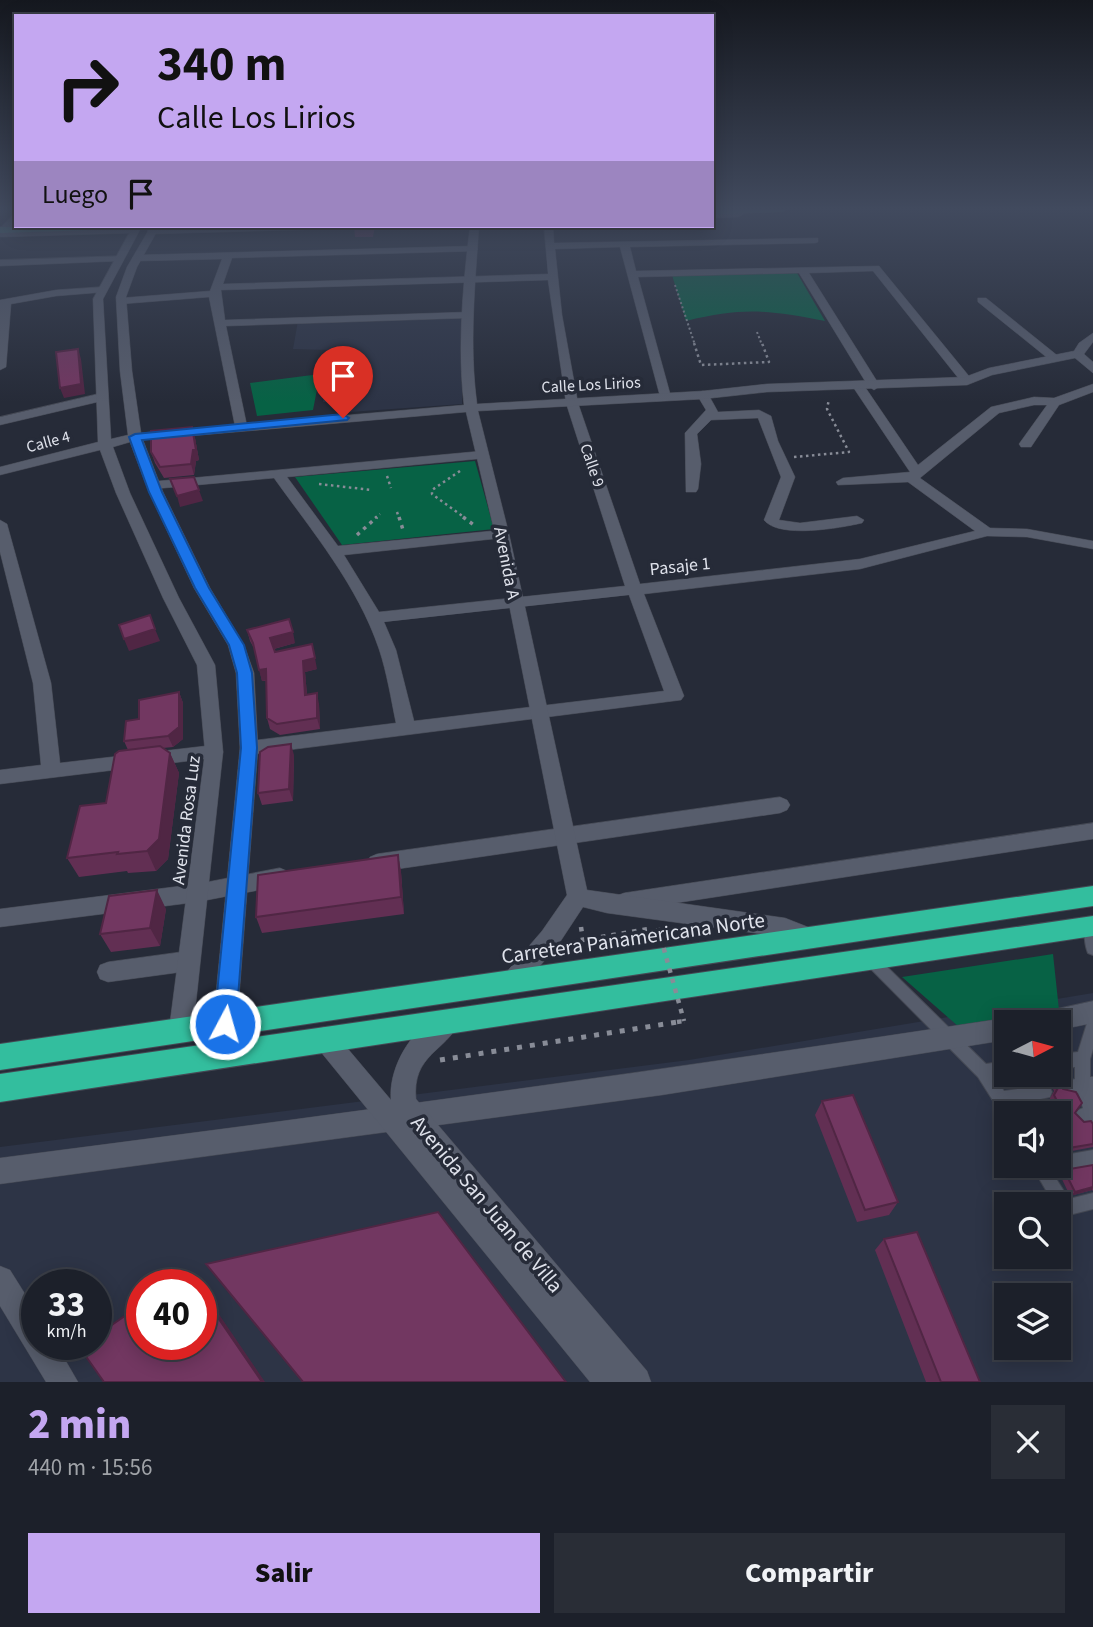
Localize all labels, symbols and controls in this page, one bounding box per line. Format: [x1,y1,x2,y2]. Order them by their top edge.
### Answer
text: 340 m [157,30,286,100]
icon: right [42,42,133,133]
text: Calle Los Lirios [157,95,355,141]
icon: arrive [122,175,160,213]
text: Luego [42,176,108,213]
pin [313,346,373,418]
icon: arrive [324,357,362,395]
street label: Calle Los Lirios [541,371,641,399]
street label: Calle 4 [24,426,73,458]
street label: Calle 9 [574,441,610,490]
street label: Avenida A [487,525,526,602]
street label: Pasaje 1 [648,551,712,582]
street label: Avenida Rosa Luz [166,754,207,886]
street label: Carretera Panamericana Norte [499,905,767,971]
position arrow [188,987,262,1061]
north arrow [994,1010,1071,1087]
map controls [994,1010,1071,1360]
button: sound [994,1101,1071,1178]
street label: Avenida San Juan de Villa [404,1109,570,1299]
button: search [994,1192,1071,1269]
speed limit sign: 40 [126,1269,217,1360]
text: 33 [48,1280,85,1330]
button: layers [994,1283,1071,1360]
text: km/h [47,1319,86,1344]
text: 2 min [28,1395,131,1455]
button: close [991,1405,1065,1479]
text: 440 m · 15:56 [28,1451,152,1484]
button: Salir [28,1533,540,1613]
button: Compartir [554,1533,1065,1613]

